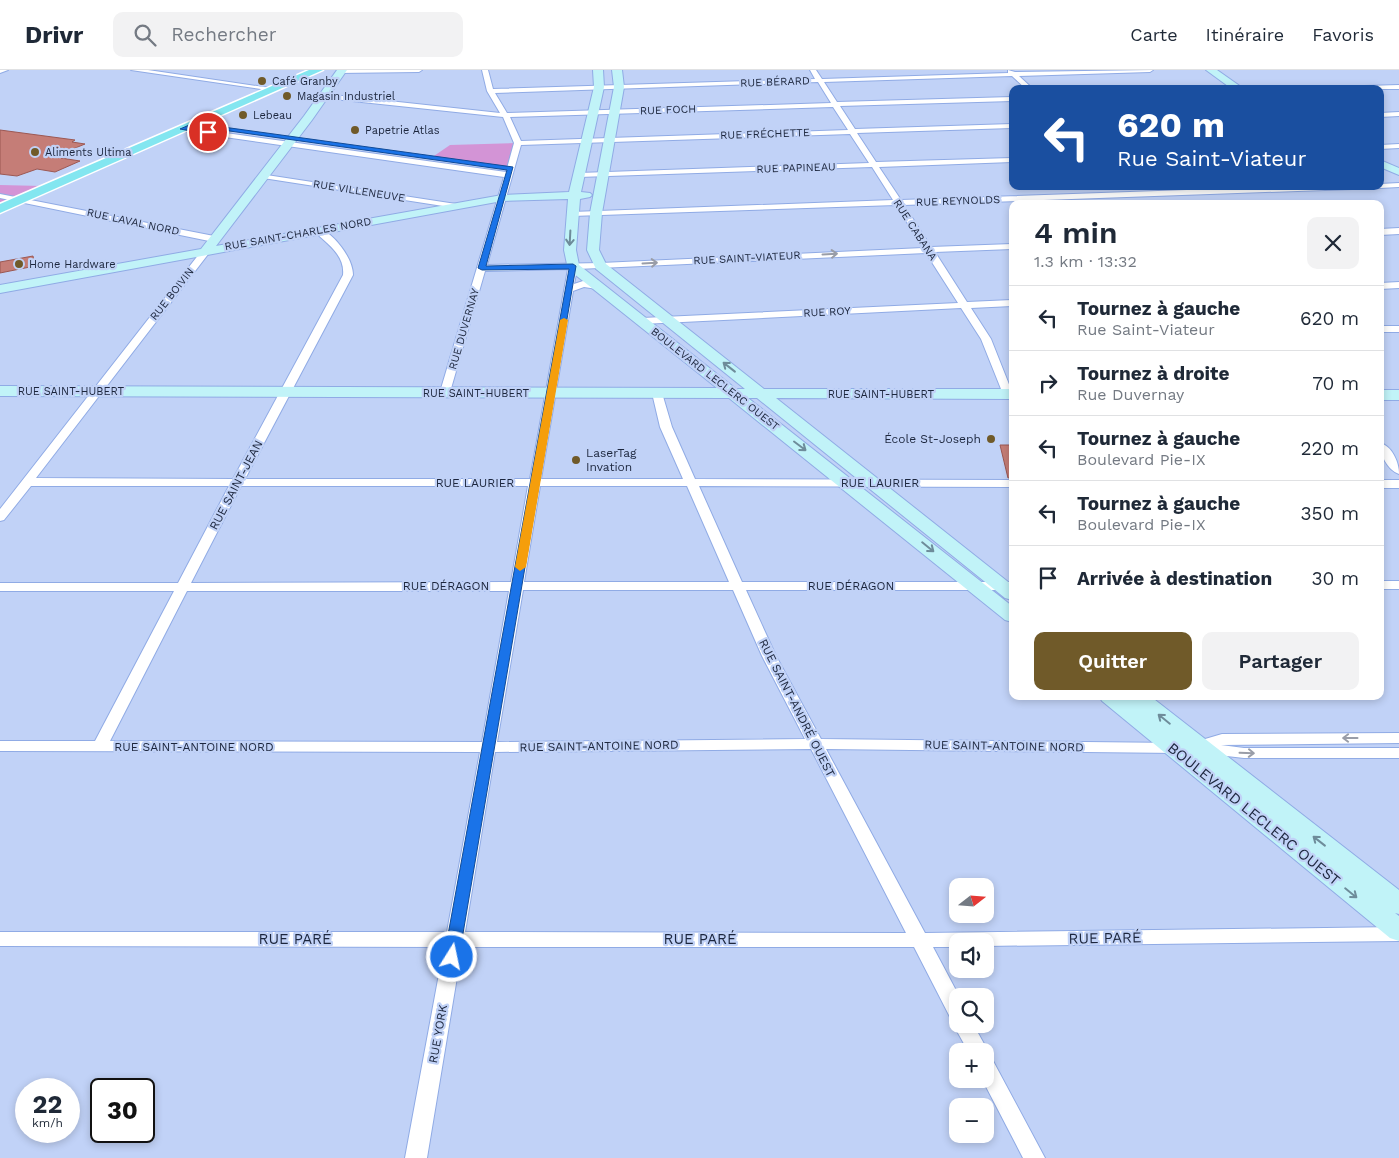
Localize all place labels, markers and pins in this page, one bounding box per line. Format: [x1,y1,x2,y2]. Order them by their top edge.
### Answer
marker: Café Granby [256,75,268,87]
place label: Café Granby [272,75,338,88]
marker: Magasin Industriel [281,90,293,102]
place label: Magasin Industriel [297,90,396,103]
marker: Lebeau [237,109,249,121]
place label: Lebeau [253,109,292,122]
pin [187,111,229,153]
marker: Papetrie Atlas [349,124,361,136]
place label: Papetrie Atlas [365,124,440,137]
marker: Aliments Ultima [29,146,41,158]
place label: Aliments Ultima [45,146,131,159]
marker: Home Hardware [13,258,25,270]
place label: Home Hardware [29,258,116,271]
place label: École St-Joseph [884,432,981,446]
marker: École St-Joseph [985,433,997,445]
place label: LaserTag Invation [586,446,637,474]
marker: LaserTag Invation [570,454,582,466]

